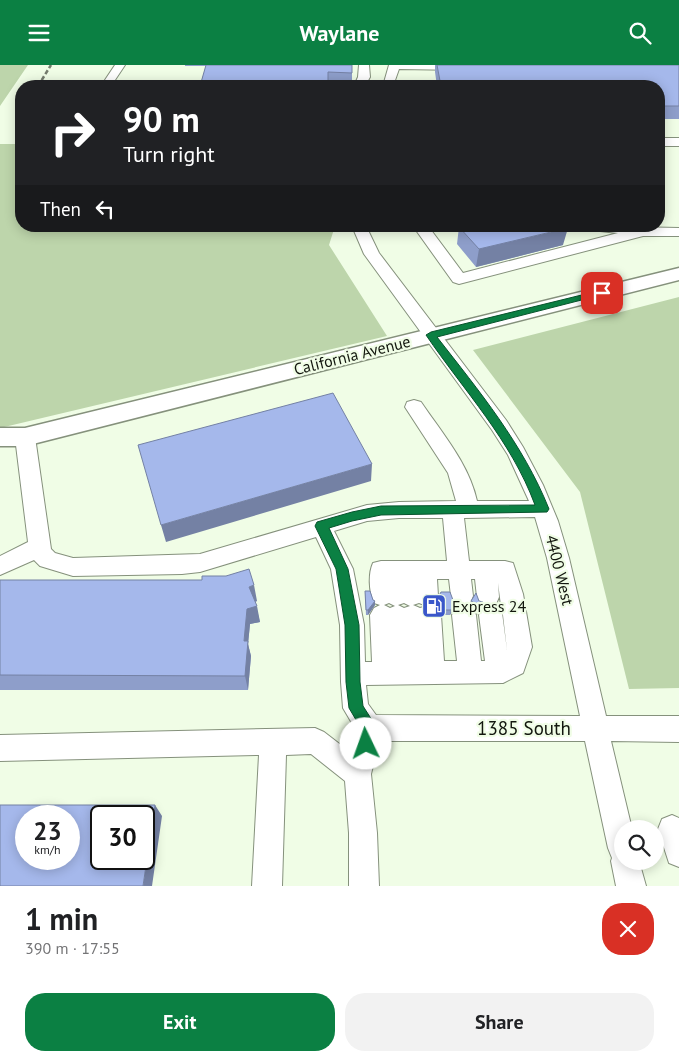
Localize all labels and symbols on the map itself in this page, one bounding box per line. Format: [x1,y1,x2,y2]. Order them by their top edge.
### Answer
pin [581,272,623,314]
street label: California Avenue [292,331,412,379]
street label: 4400 West [542,533,579,608]
fuel station icon: Express 24 [421,593,447,619]
place label: Express 24 [452,596,527,616]
street label: 1385 South [477,716,571,740]
position arrow [339,717,391,769]
speed limit sign: 30 [90,805,155,870]

